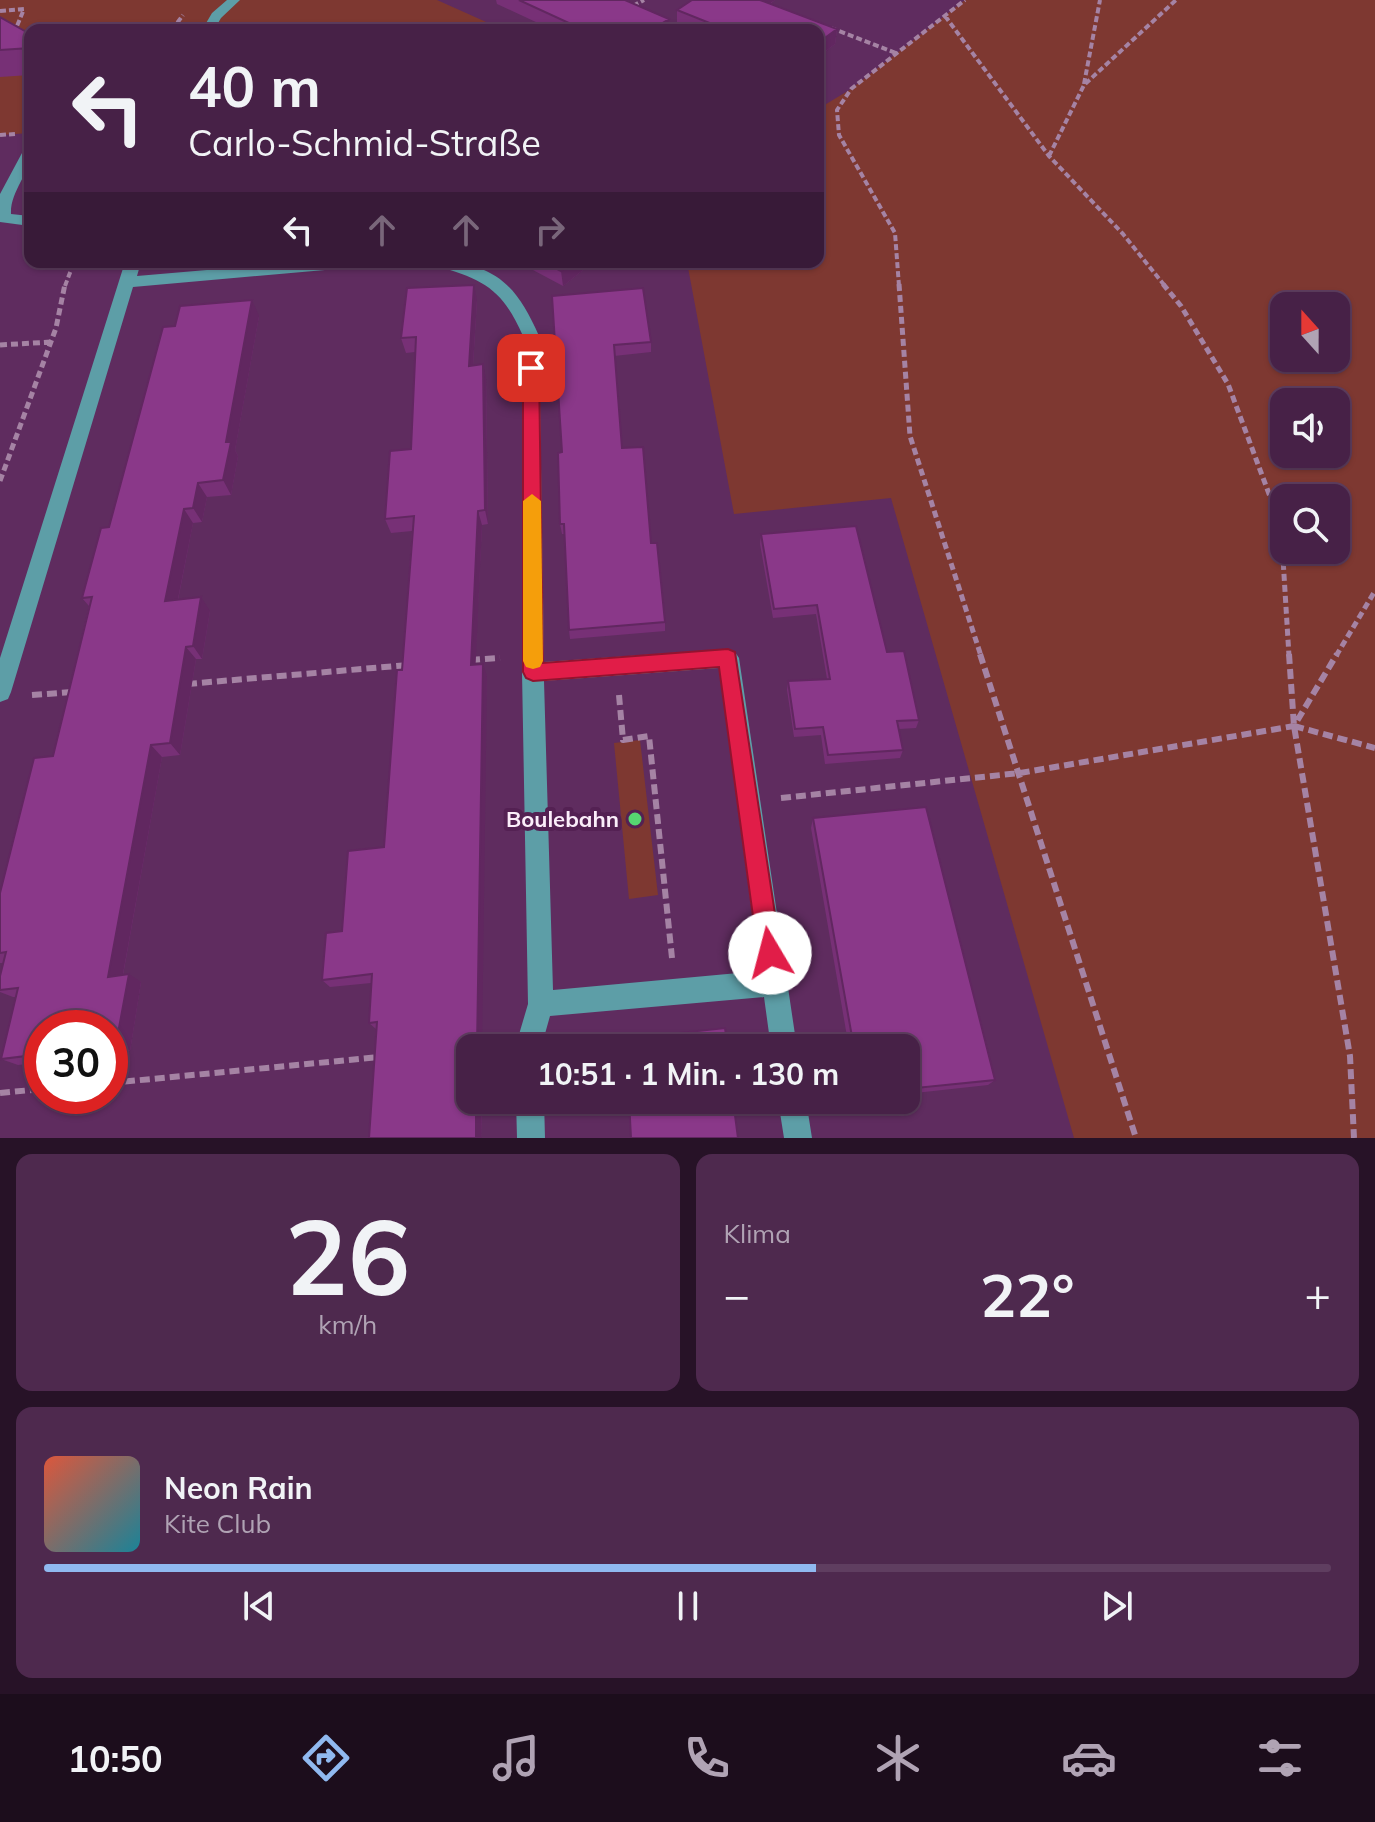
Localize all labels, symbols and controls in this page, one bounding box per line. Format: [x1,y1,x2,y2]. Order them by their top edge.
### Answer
text: 40 m [188,51,321,121]
icon: left [56,56,160,160]
text: Carlo-Schmid-Straße [188,120,541,165]
icon: left [276,208,320,252]
icon: ahead [360,208,404,252]
icon: ahead [444,208,488,252]
icon: right [528,208,572,252]
north arrow [1270,292,1350,372]
map controls [1270,292,1350,564]
pin [497,334,565,402]
icon: arrive [509,346,553,390]
button: sound [1270,388,1350,468]
button: search [1270,484,1350,564]
place label: Boulebahn [506,805,619,833]
marker: Boulebahn [626,810,644,828]
position arrow [728,911,812,995]
speed limit sign: 30 [24,1010,128,1114]
text: 10:51 · 1 Min. · 130 m [537,1055,839,1093]
text: 26 [285,1190,410,1321]
text: Klima [724,1217,791,1250]
text: 22° [980,1257,1075,1332]
text: − [724,1267,750,1322]
text: + [1305,1267,1331,1322]
text: km/h [318,1308,377,1341]
text: Neon Rain [164,1469,313,1507]
text: Kite Club [164,1507,271,1540]
icon: previous [237,1584,281,1628]
icon: pause [666,1584,710,1628]
icon: next [1095,1584,1139,1628]
icon: directions [298,1730,354,1786]
icon: music [488,1730,544,1786]
icon: phone [679,1730,735,1786]
icon: climate [870,1730,926,1786]
icon: car [1061,1730,1117,1786]
icon: filters [1252,1730,1308,1786]
text: 10:50 [67,1736,163,1781]

